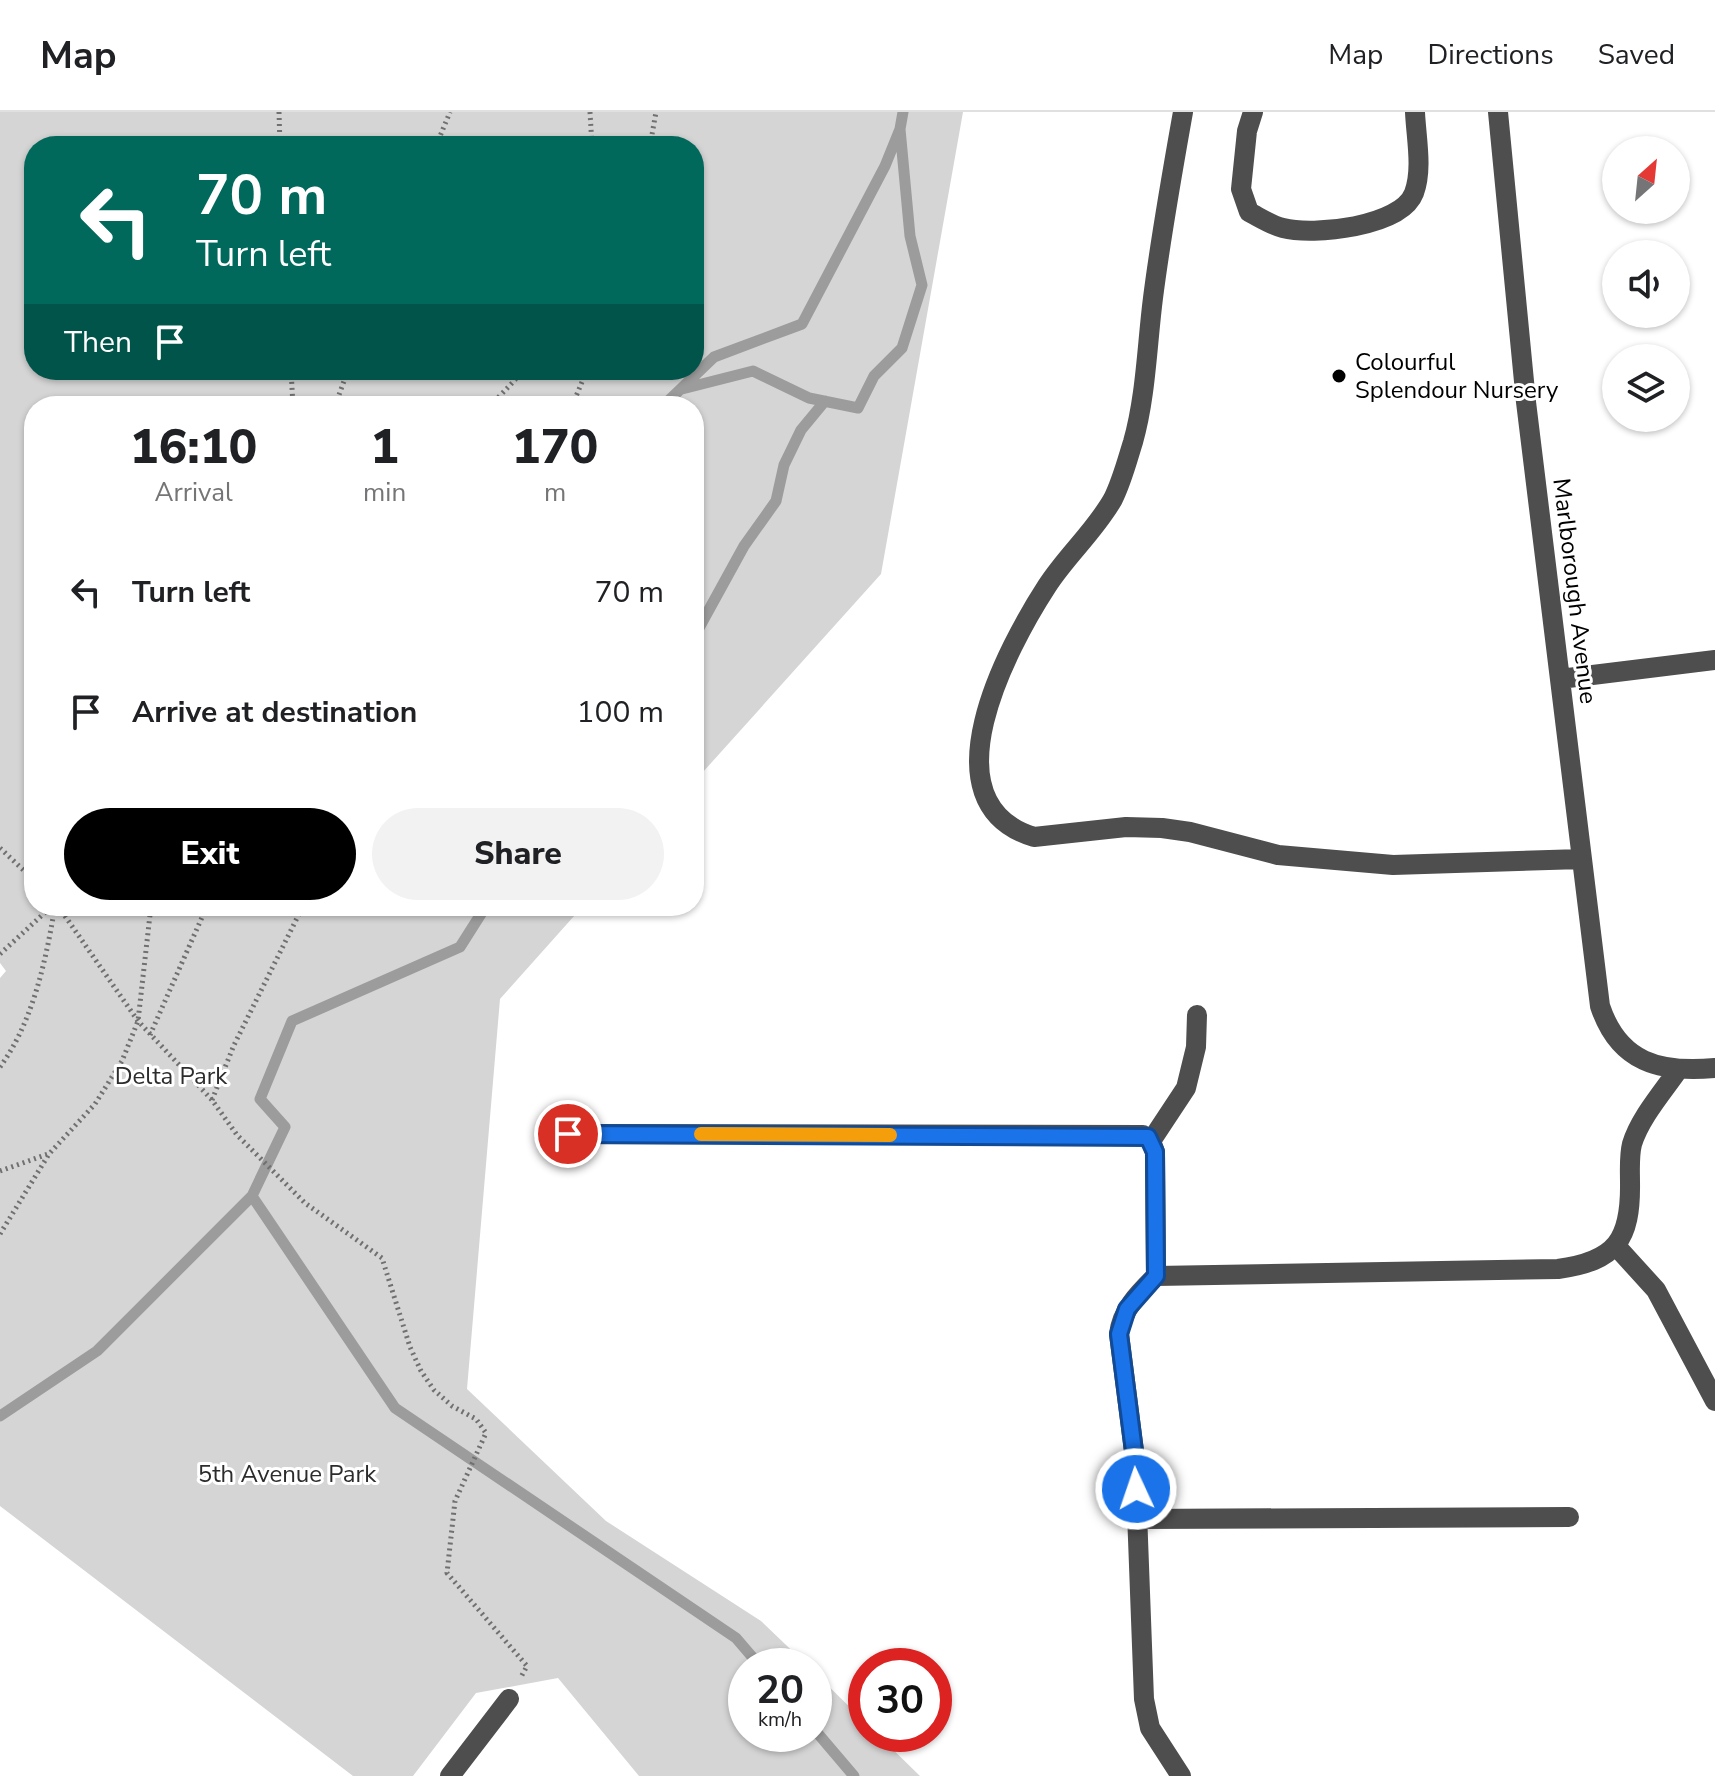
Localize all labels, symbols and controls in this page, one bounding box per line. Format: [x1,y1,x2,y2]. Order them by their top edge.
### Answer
text: Map [40,30,117,81]
text: Map [1328,36,1383,74]
text: Directions [1427,36,1554,74]
text: Saved [1598,36,1675,74]
north arrow [1602,136,1690,224]
map controls [1602,136,1690,432]
text: 70 m [196,157,327,234]
icon: left [64,168,168,272]
text: Turn left [196,230,331,279]
button: sound [1602,240,1690,328]
icon: arrive [148,320,192,364]
text: Then [64,322,132,363]
button: layers [1602,344,1690,432]
place label: Colourful Splendour Nursery [1355,346,1559,406]
marker: Colourful Splendour Nursery [1330,367,1348,385]
text: 16:10 [130,414,257,480]
text: 1 [370,414,399,480]
text: 170 [512,414,598,480]
text: Arrival [154,475,233,510]
text: min [363,475,406,510]
text: m [544,475,566,510]
street label: Marlborough Avenue [1545,476,1605,706]
icon: left [64,570,108,614]
text: Turn left [132,572,250,613]
text: 70 m [595,572,664,613]
icon: arrive [64,690,108,734]
text: Arrive at destination [132,692,417,733]
text: 100 m [577,692,664,733]
button: Exit [64,808,356,900]
button: Share [372,808,664,900]
park label: Delta Park [115,1060,228,1092]
pin [534,1100,602,1168]
icon: arrive [546,1112,590,1156]
position arrow [1094,1447,1178,1531]
park label: 5th Avenue Park [198,1458,377,1490]
speed limit sign: 30 [848,1648,952,1752]
text: 20 [756,1663,804,1717]
text: km/h [758,1706,802,1733]

